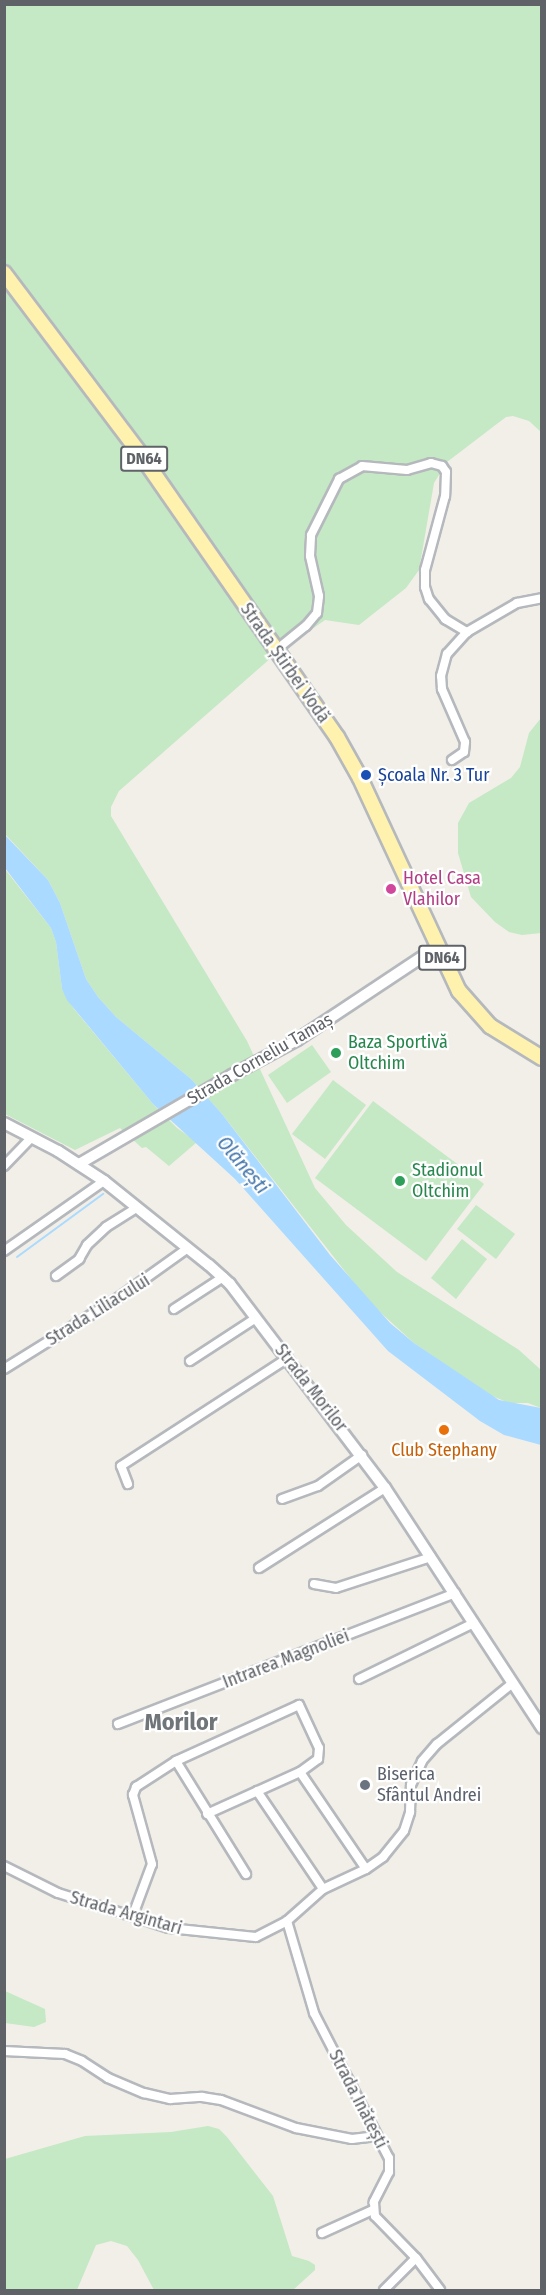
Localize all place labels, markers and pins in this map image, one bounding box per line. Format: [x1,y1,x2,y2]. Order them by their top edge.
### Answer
place label: Școala Nr. 3 Tur [378,764,489,786]
marker: Școala Nr. 3 Tur [359,768,373,782]
place label: Hotel Casa Vlahilor [403,868,481,910]
marker: Hotel Casa Vlahilor [384,882,398,896]
place label: Baza Sportivă Oltchim [348,1032,448,1074]
marker: Baza Sportivă Oltchim [329,1046,343,1060]
place label: Stadionul Oltchim [412,1160,483,1202]
marker: Stadionul Oltchim [393,1174,407,1188]
marker: Club Stephany [437,1423,451,1437]
place label: Club Stephany [391,1439,497,1461]
place label: Biserica Sfântul Andrei [377,1764,481,1806]
marker: Biserica Sfântul Andrei [358,1778,372,1792]

